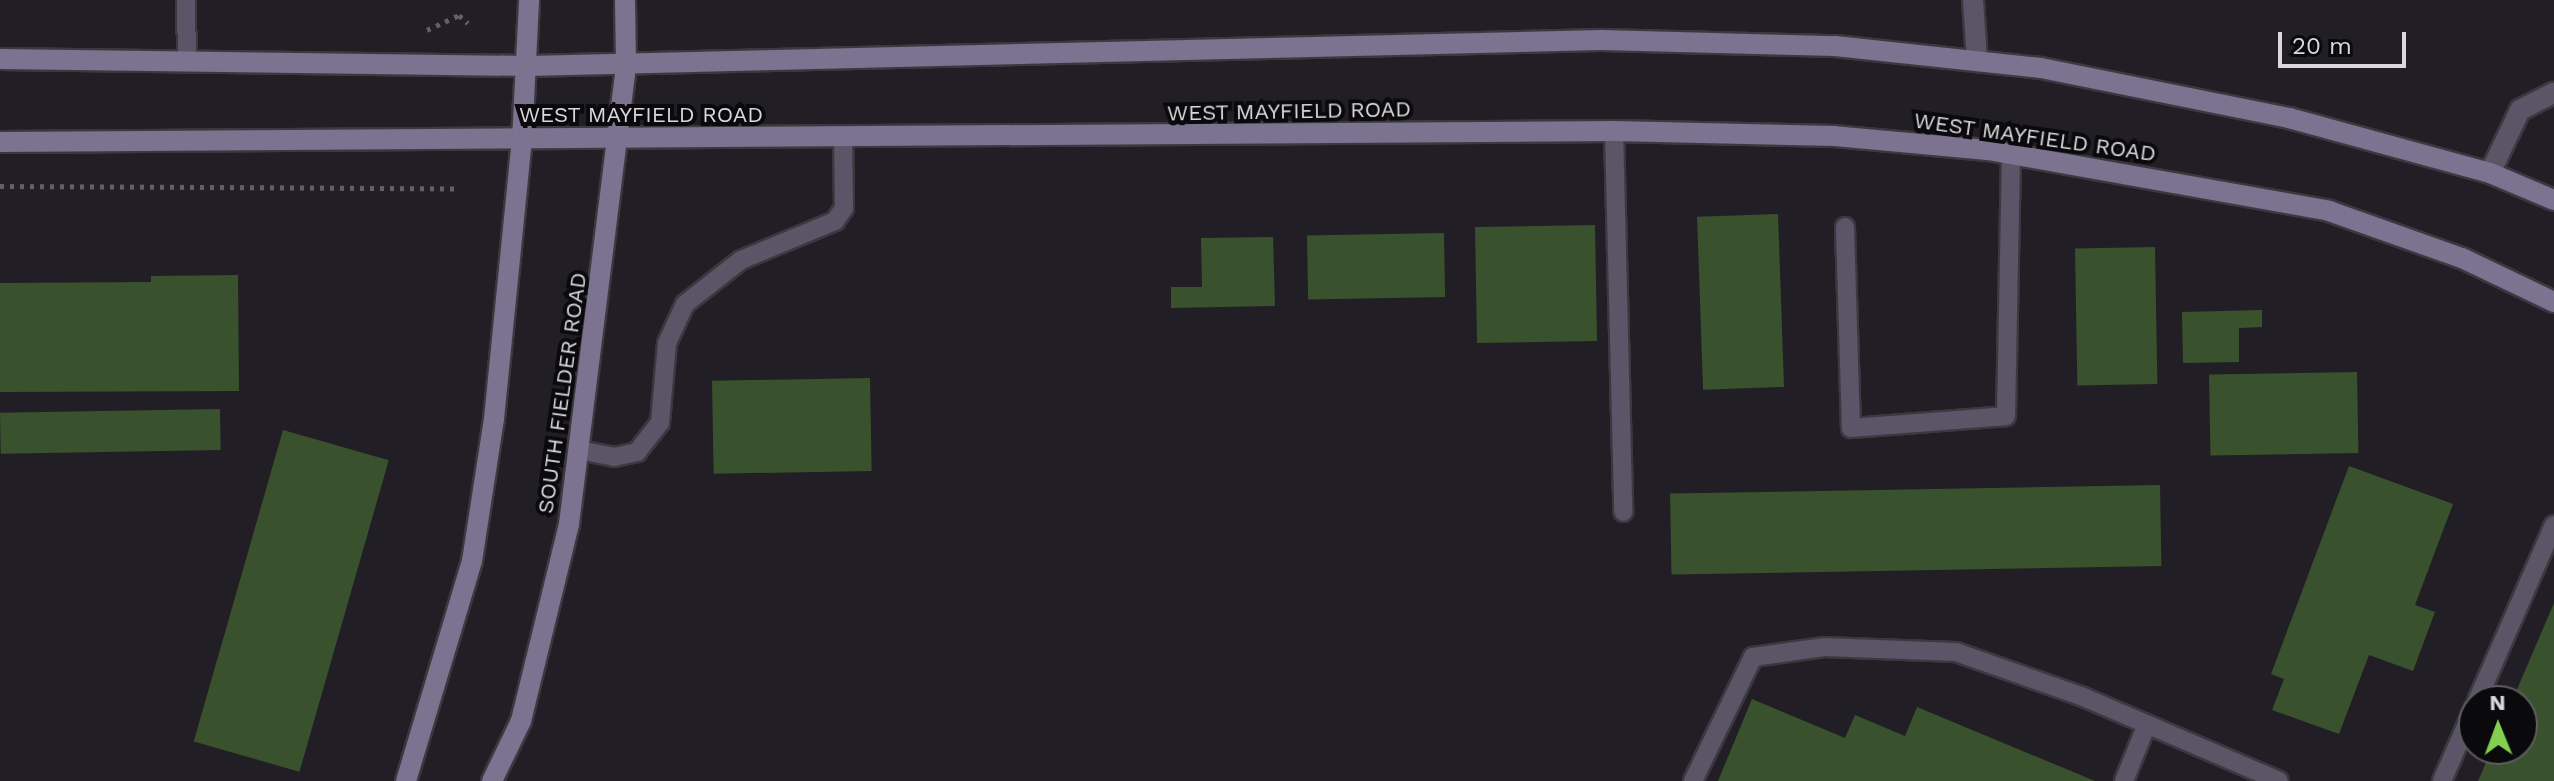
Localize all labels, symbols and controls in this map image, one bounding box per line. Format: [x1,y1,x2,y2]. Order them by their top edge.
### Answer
scale bar [2282,16,2410,66]
text: 20 m [2292,32,2352,60]
street label: WEST MAYFIELD ROAD [1166,96,1412,126]
street label: WEST MAYFIELD ROAD [519,102,763,128]
street label: WEST MAYFIELD ROAD [1912,107,2158,167]
street label: SOUTH FIELDER ROAD [532,271,592,515]
north arrow [2458,685,2538,765]
text: N [2489,690,2506,715]

